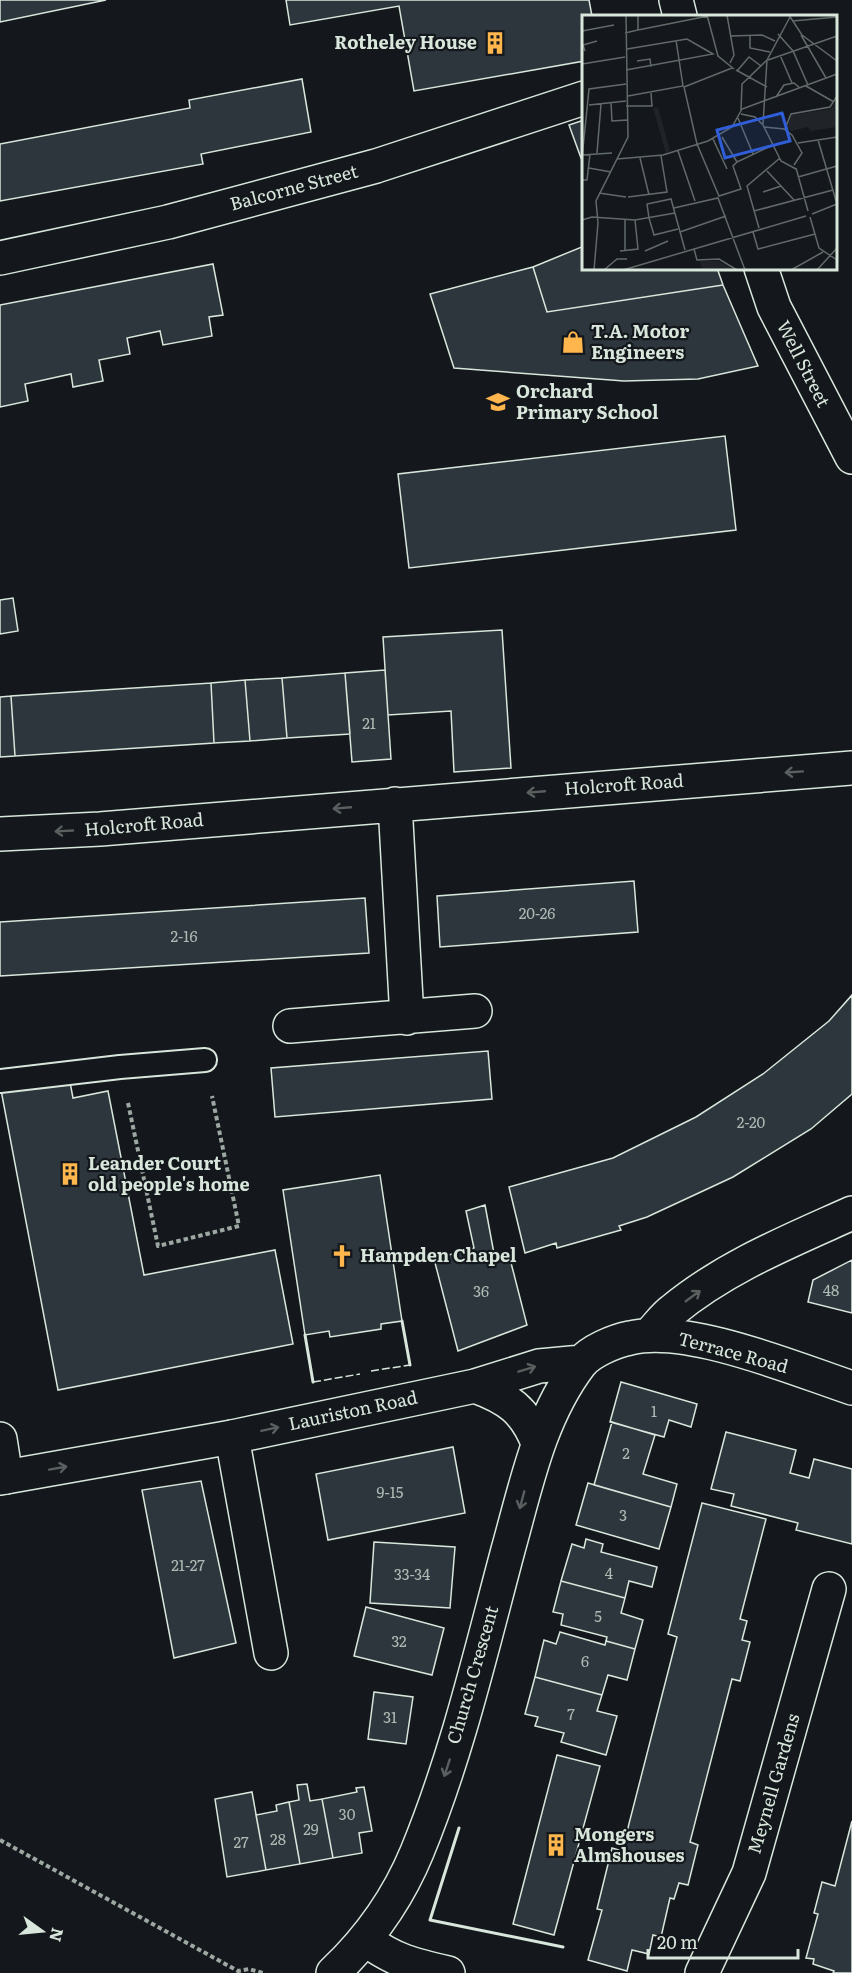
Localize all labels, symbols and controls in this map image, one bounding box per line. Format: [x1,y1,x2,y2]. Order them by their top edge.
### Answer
inset map [582,15,837,270]
place label: Rotheley House [334,28,477,55]
building icon: Rotheley House [482,30,508,56]
street label: Balcorne Street [227,156,361,217]
street label: Well Street [771,315,838,412]
place label: T.A. Motor Engineers [591,317,689,365]
shop icon: T.A. Motor Engineers [560,329,586,355]
place label: Orchard Primary School [516,377,659,425]
school or university icon: Orchard Primary School [485,389,511,415]
house number: 21 [362,711,376,734]
street label: Holcroft Road [563,766,684,801]
one-way arrow [784,767,804,778]
one-way arrow [527,787,547,798]
one-way arrow [333,803,353,814]
street label: Holcroft Road [83,805,205,842]
one-way arrow [55,825,75,836]
house number: 20-26 [519,901,555,924]
house number: 2-16 [170,924,198,947]
house number: 2-20 [737,1110,766,1133]
place label: Leander Court old people's home [88,1149,250,1197]
building icon: Leander Court old people's home [57,1161,83,1187]
place label: Hampden Chapel [360,1241,517,1268]
church icon: Hampden Chapel [329,1243,355,1269]
house number: 48 [823,1278,839,1301]
house number: 36 [473,1279,489,1302]
one-way arrow [684,1289,700,1302]
street label: Terrace Road [675,1324,792,1379]
one-way arrow [518,1363,537,1374]
street label: Lauriston Road [286,1383,420,1436]
house number: 1 [651,1399,657,1422]
one-way arrow [260,1423,279,1434]
house number: 2 [622,1441,630,1464]
one-way arrow [47,1462,67,1473]
house number: 9-15 [377,1480,404,1503]
one-way arrow [516,1490,527,1509]
house number: 3 [619,1503,627,1526]
house number: 21-27 [171,1553,205,1576]
house number: 4 [605,1561,613,1584]
house number: 33-34 [394,1562,430,1585]
street label: Church Crescent [439,1602,504,1747]
house number: 5 [594,1604,602,1627]
house number: 32 [391,1629,407,1652]
house number: 6 [581,1649,589,1672]
house number: 7 [567,1702,575,1725]
house number: 31 [383,1705,397,1728]
street label: Meynell Gardens [740,1710,806,1857]
one-way arrow [440,1758,451,1777]
house number: 30 [339,1802,356,1825]
house number: 29 [303,1817,319,1840]
place label: Mongers Almshouses [574,1820,685,1868]
house number: 28 [270,1827,286,1850]
house number: 27 [233,1830,249,1853]
building icon: Mongers Almshouses [543,1832,569,1858]
north arrow [12,1901,72,1961]
scale bar [648,1922,798,1960]
text: N [44,1926,71,1945]
text: 20 m [657,1928,698,1955]

